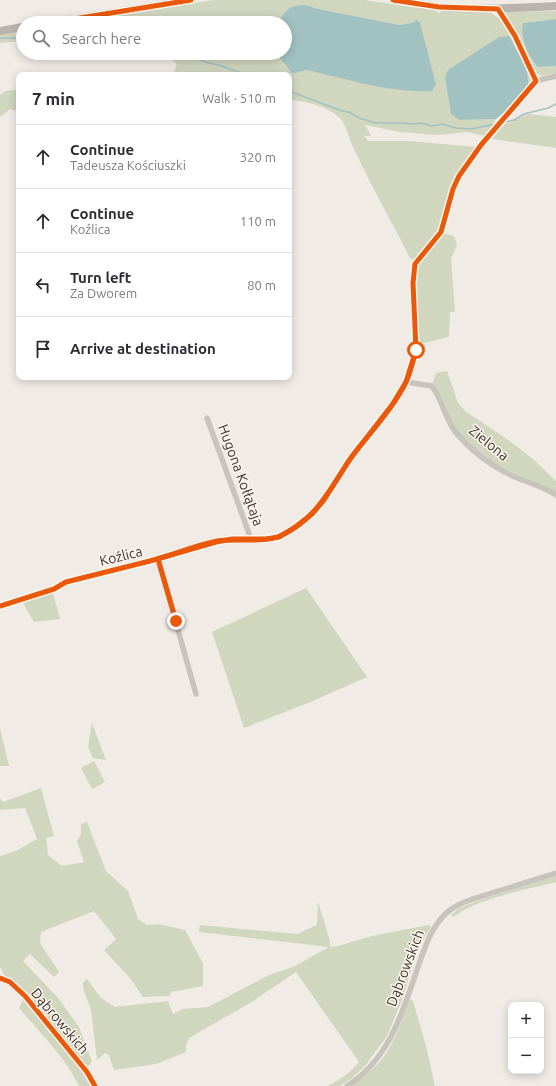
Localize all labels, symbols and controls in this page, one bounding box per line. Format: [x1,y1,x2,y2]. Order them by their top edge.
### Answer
search box [16,16,292,60]
icon: search [30,27,52,49]
text: Search here [62,30,141,47]
text: 7 min [32,89,75,108]
text: Walk · 510 m [202,91,276,105]
text: Continue [70,141,134,158]
icon: ahead [32,146,54,168]
text: 320 m [240,150,276,164]
text: Tadeusza Kościuszki [70,158,186,172]
text: Continue [70,205,134,222]
icon: ahead [32,210,54,232]
text: 110 m [240,214,276,228]
text: Koźlica [70,222,110,236]
text: Turn left [70,269,131,286]
icon: left [32,274,54,296]
text: 80 m [247,278,276,292]
text: Za Dworem [70,286,137,300]
icon: arrive [32,338,54,360]
text: Arrive at destination [70,340,216,357]
route start [407,341,425,359]
street label: Hugona Kołłątaja [215,422,267,528]
street label: Zielona [466,422,512,464]
street label: Koźlica [98,543,144,569]
route end [167,612,185,630]
street label: Dąbrowskich [383,927,427,1009]
street label: Dąbrowskich [28,985,92,1057]
map controls [508,1002,544,1074]
button: + [508,1002,544,1038]
button: − [508,1038,544,1074]

